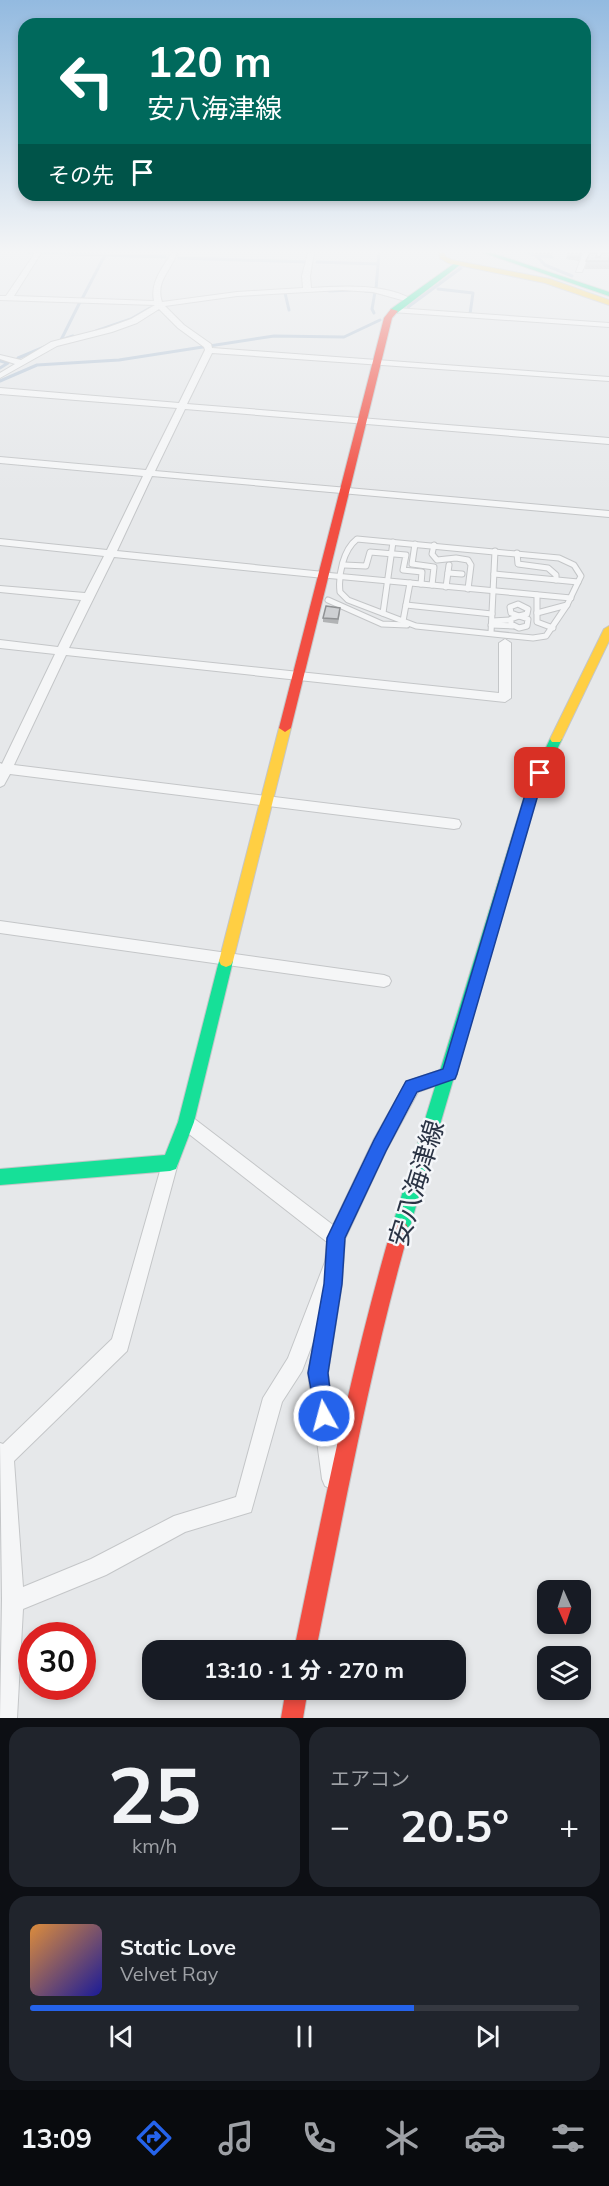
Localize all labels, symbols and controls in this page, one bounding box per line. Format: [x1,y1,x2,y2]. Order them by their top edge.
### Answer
text: 120 m [147,35,272,88]
icon: left [48,42,126,120]
text: 安八海津線 [147,91,282,125]
icon: arrive [126,156,159,189]
text: その先 [48,161,114,189]
pin [514,747,565,798]
icon: arrive [523,756,556,789]
street label: 安八海津線 [381,1116,451,1250]
position arrow [292,1384,356,1448]
north arrow [537,1580,591,1634]
map controls [537,1580,591,1700]
speed limit sign: 30 [18,1622,96,1700]
button: layers [537,1646,591,1700]
text: 13:10 · 1 分 · 270 m [204,1656,404,1684]
text: 25 [108,1745,201,1843]
text: エアコン [330,1766,410,1791]
text: 20.5° [400,1797,509,1853]
text: − [330,1805,350,1846]
text: + [559,1805,579,1846]
text: km/h [132,1833,177,1858]
text: Static Love [120,1933,236,1961]
text: Velvet Ray [120,1961,218,1986]
icon: previous [105,2020,138,2053]
icon: pause [288,2020,321,2053]
icon: next [471,2020,504,2053]
icon: directions [133,2117,175,2159]
icon: music [215,2117,257,2159]
icon: phone [298,2117,340,2159]
icon: climate [381,2117,423,2159]
icon: car [464,2117,506,2159]
icon: filters [547,2117,589,2159]
text: 13:09 [20,2121,92,2155]

